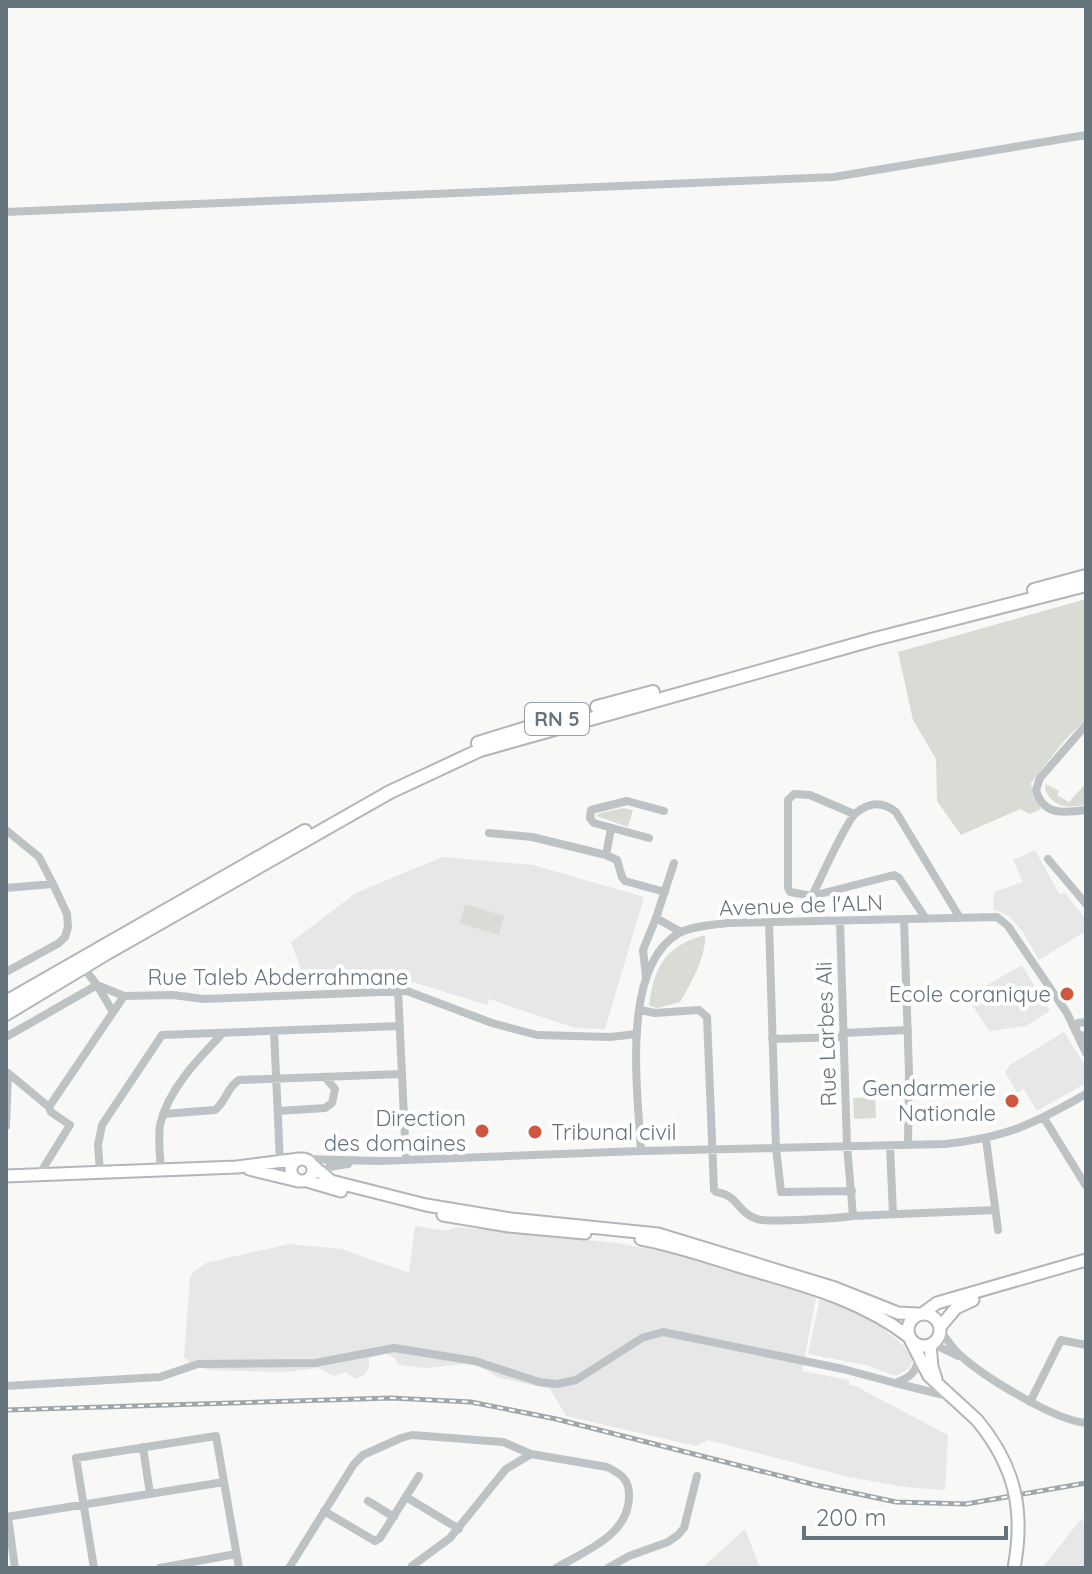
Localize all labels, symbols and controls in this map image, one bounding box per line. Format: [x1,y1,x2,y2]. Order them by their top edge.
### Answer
road number: RN 5 [525,703,589,735]
street label: Avenue de l'ALN [718,888,884,922]
street label: Rue Larbes Ali [809,961,843,1107]
street label: Rue Taleb Abderrahmane [148,963,408,991]
place label: Ecole coranique [889,980,1051,1008]
marker: Ecole coranique [1058,985,1076,1003]
place label: Gendarmerie Nationale [862,1074,996,1127]
marker: Gendarmerie Nationale [1003,1092,1021,1110]
place label: Direction des domaines [324,1104,466,1157]
place label: Tribunal civil [551,1118,677,1146]
marker: Direction des domaines [473,1122,491,1140]
marker: Tribunal civil [526,1123,544,1141]
scale bar [804,1490,1006,1540]
text: 200 m [816,1502,886,1532]

